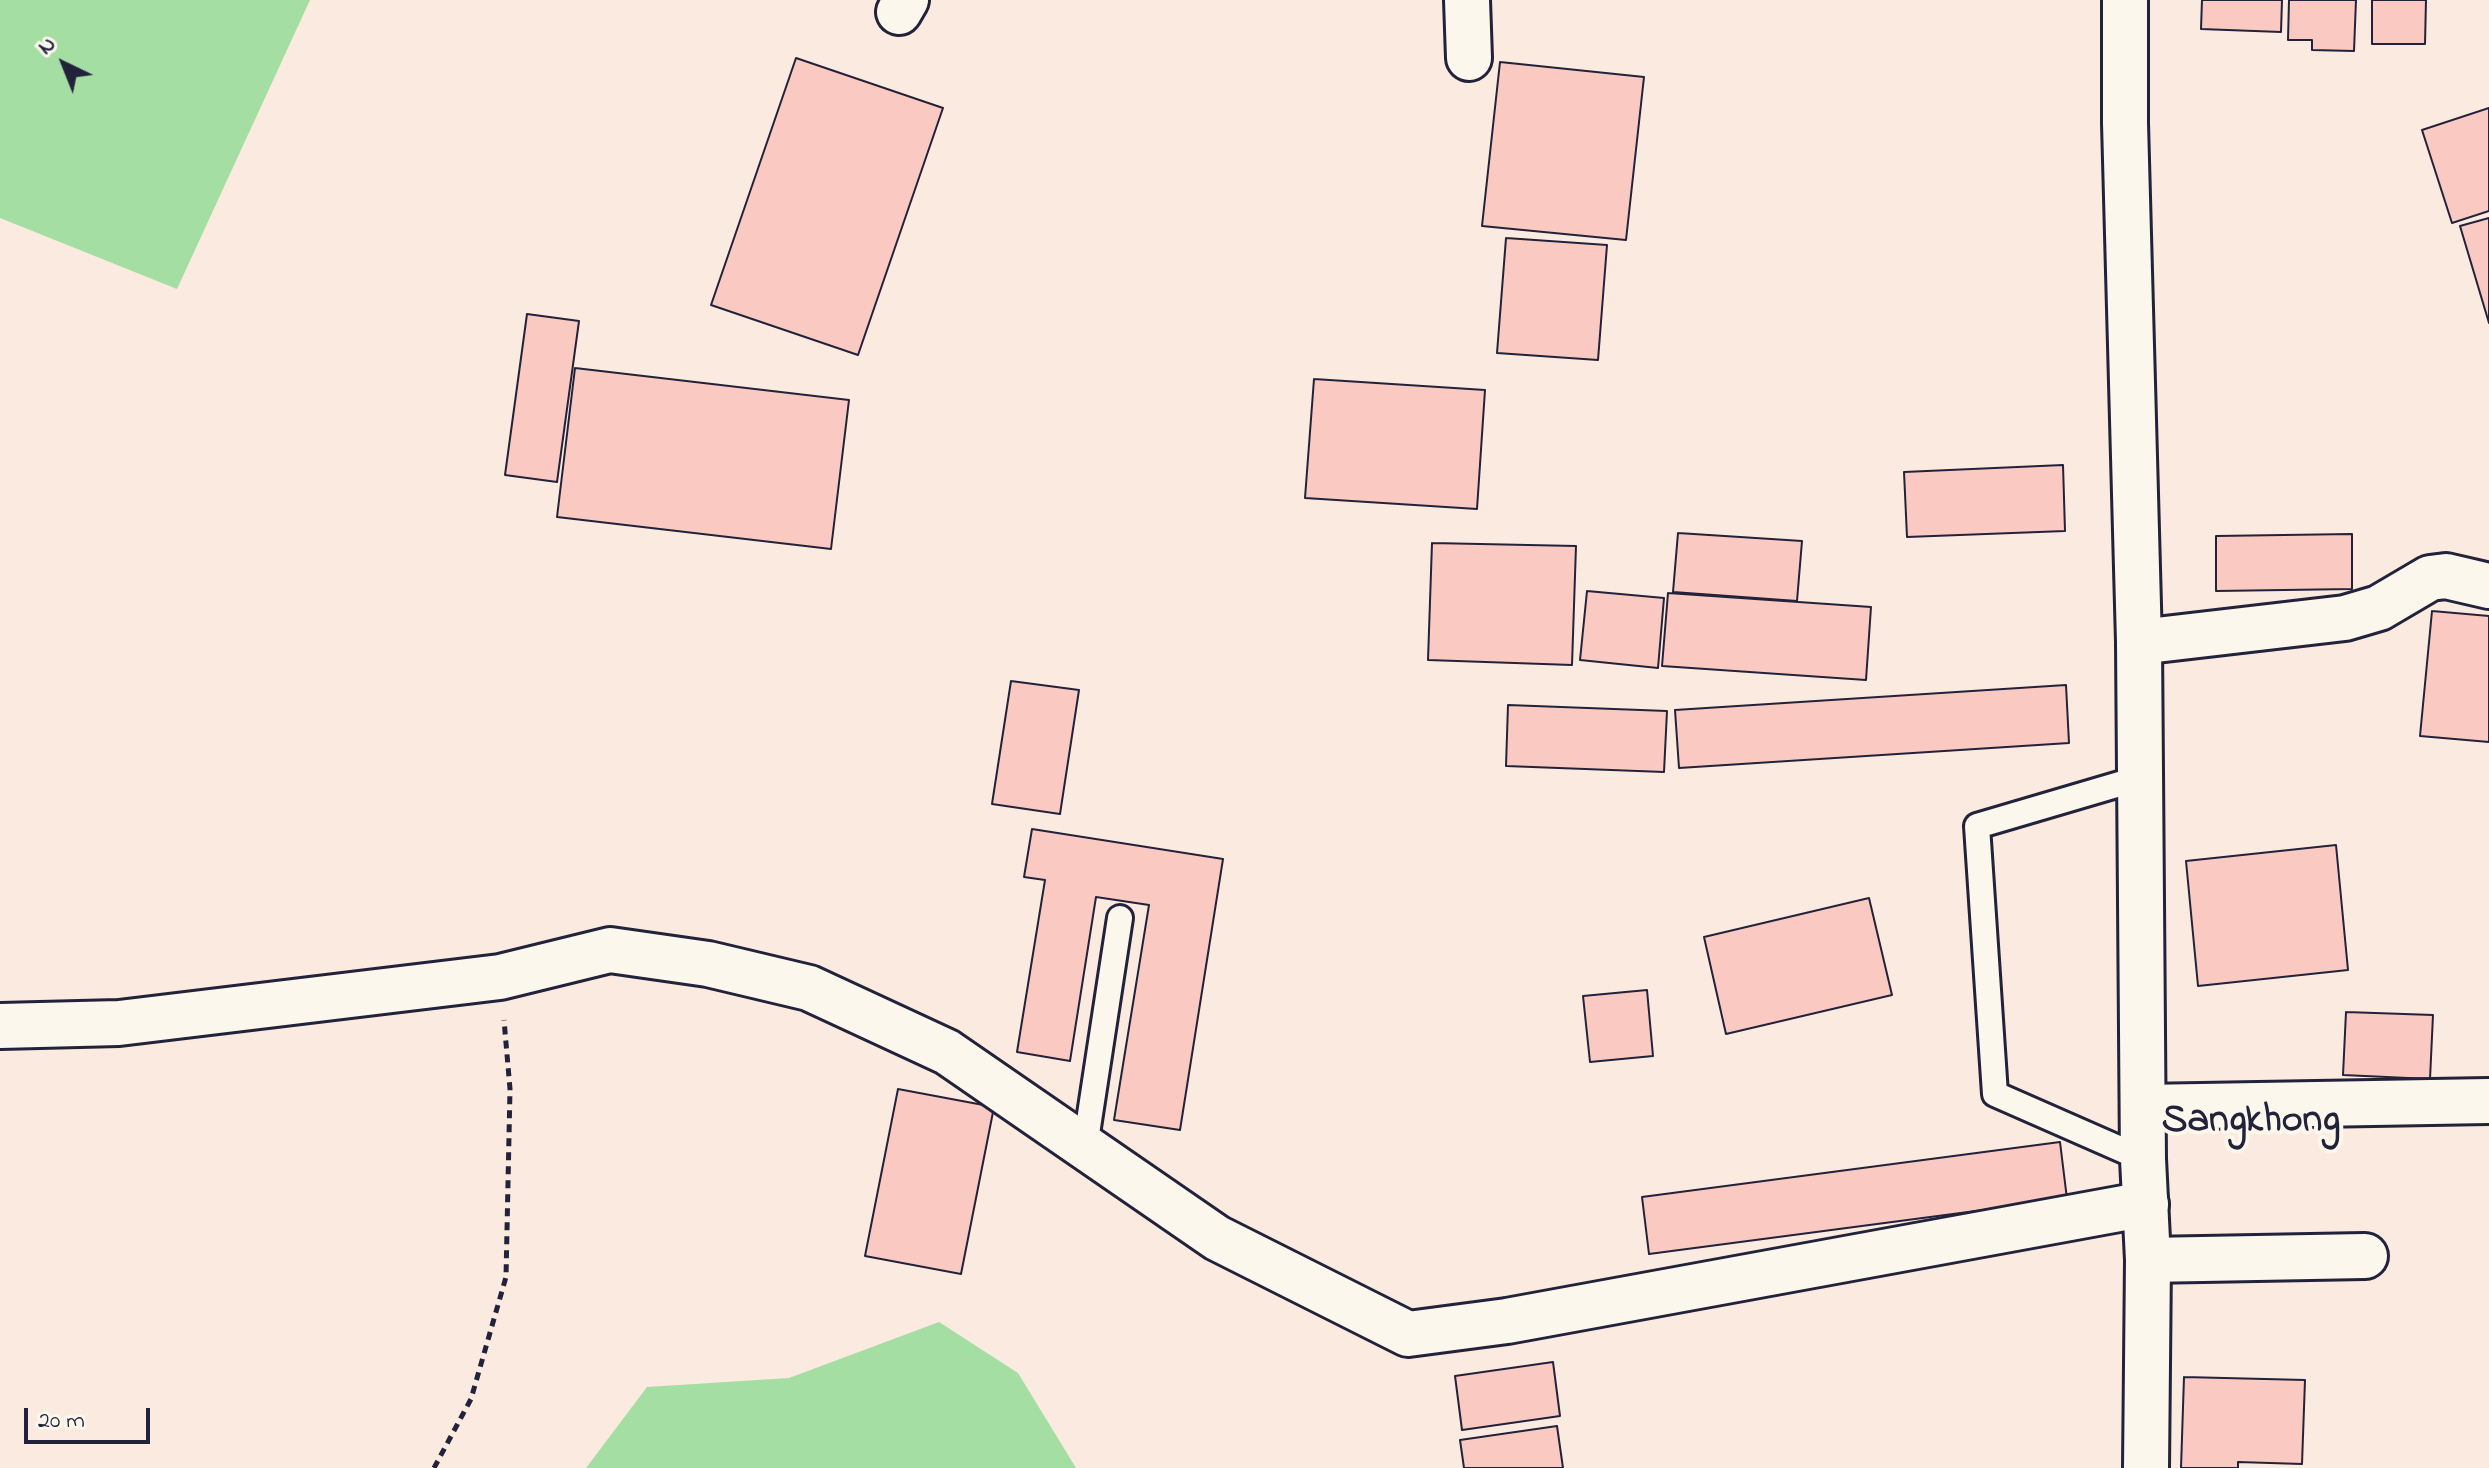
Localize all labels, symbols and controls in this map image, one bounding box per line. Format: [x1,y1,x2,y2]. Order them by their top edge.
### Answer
north arrow [24,24,104,104]
text: N [31,30,64,63]
district label: Sangkhong [2162,1099,2340,1147]
scale bar [28,1392,154,1442]
text: 20 m [38,1404,85,1439]

